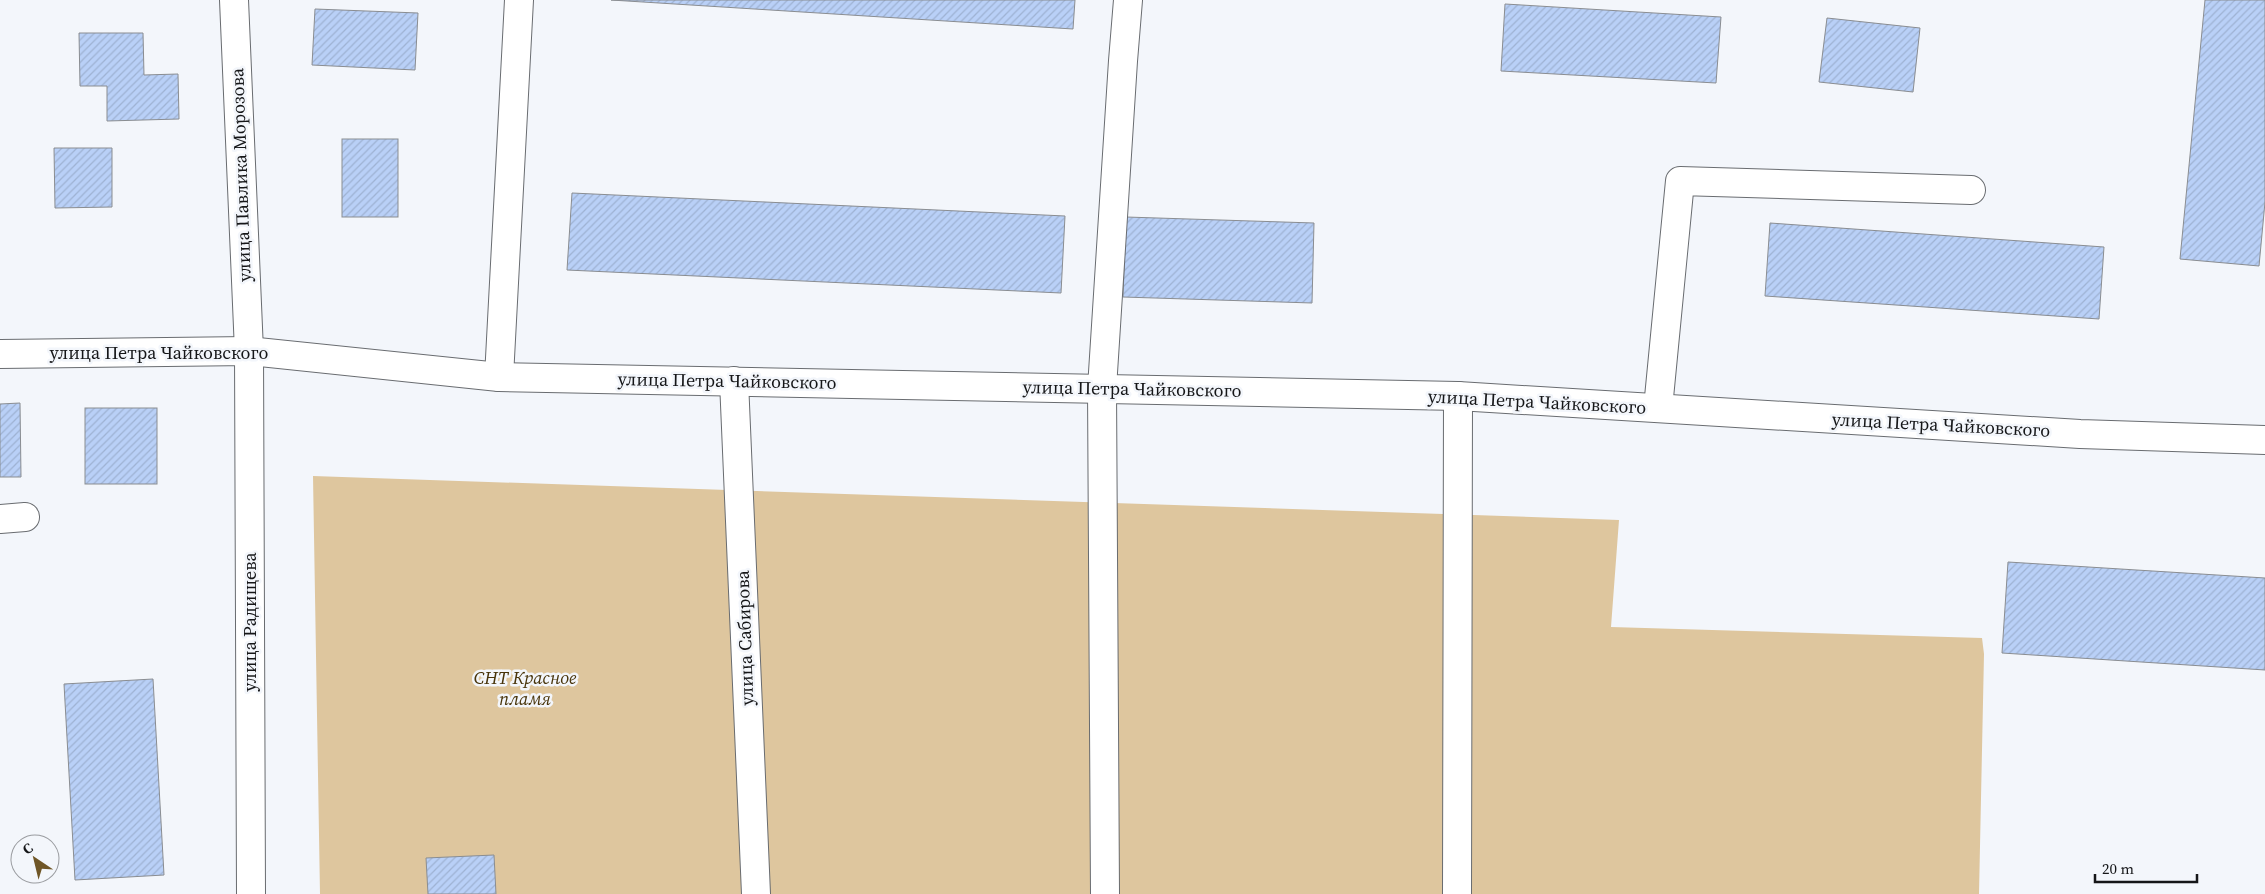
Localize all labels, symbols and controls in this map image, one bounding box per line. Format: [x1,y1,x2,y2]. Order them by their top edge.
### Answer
street label: улица Павлика Морозова [224,67,257,282]
street label: улица Петра Чайковского [50,340,269,365]
street label: улица Петра Чайковского [617,366,837,395]
street label: улица Петра Чайковского [1022,374,1242,403]
street label: улица Петра Чайковского [1427,383,1647,420]
street label: улица Петра Чайковского [1831,406,2051,443]
street label: улица Радищева [237,551,262,692]
street label: улица Сабирова [730,569,759,706]
park label: СНТ Красное пламя [474,665,577,711]
north arrow [10,834,60,884]
text: С [18,837,37,859]
scale bar [2095,852,2198,884]
text: 20 m [2102,858,2134,879]

